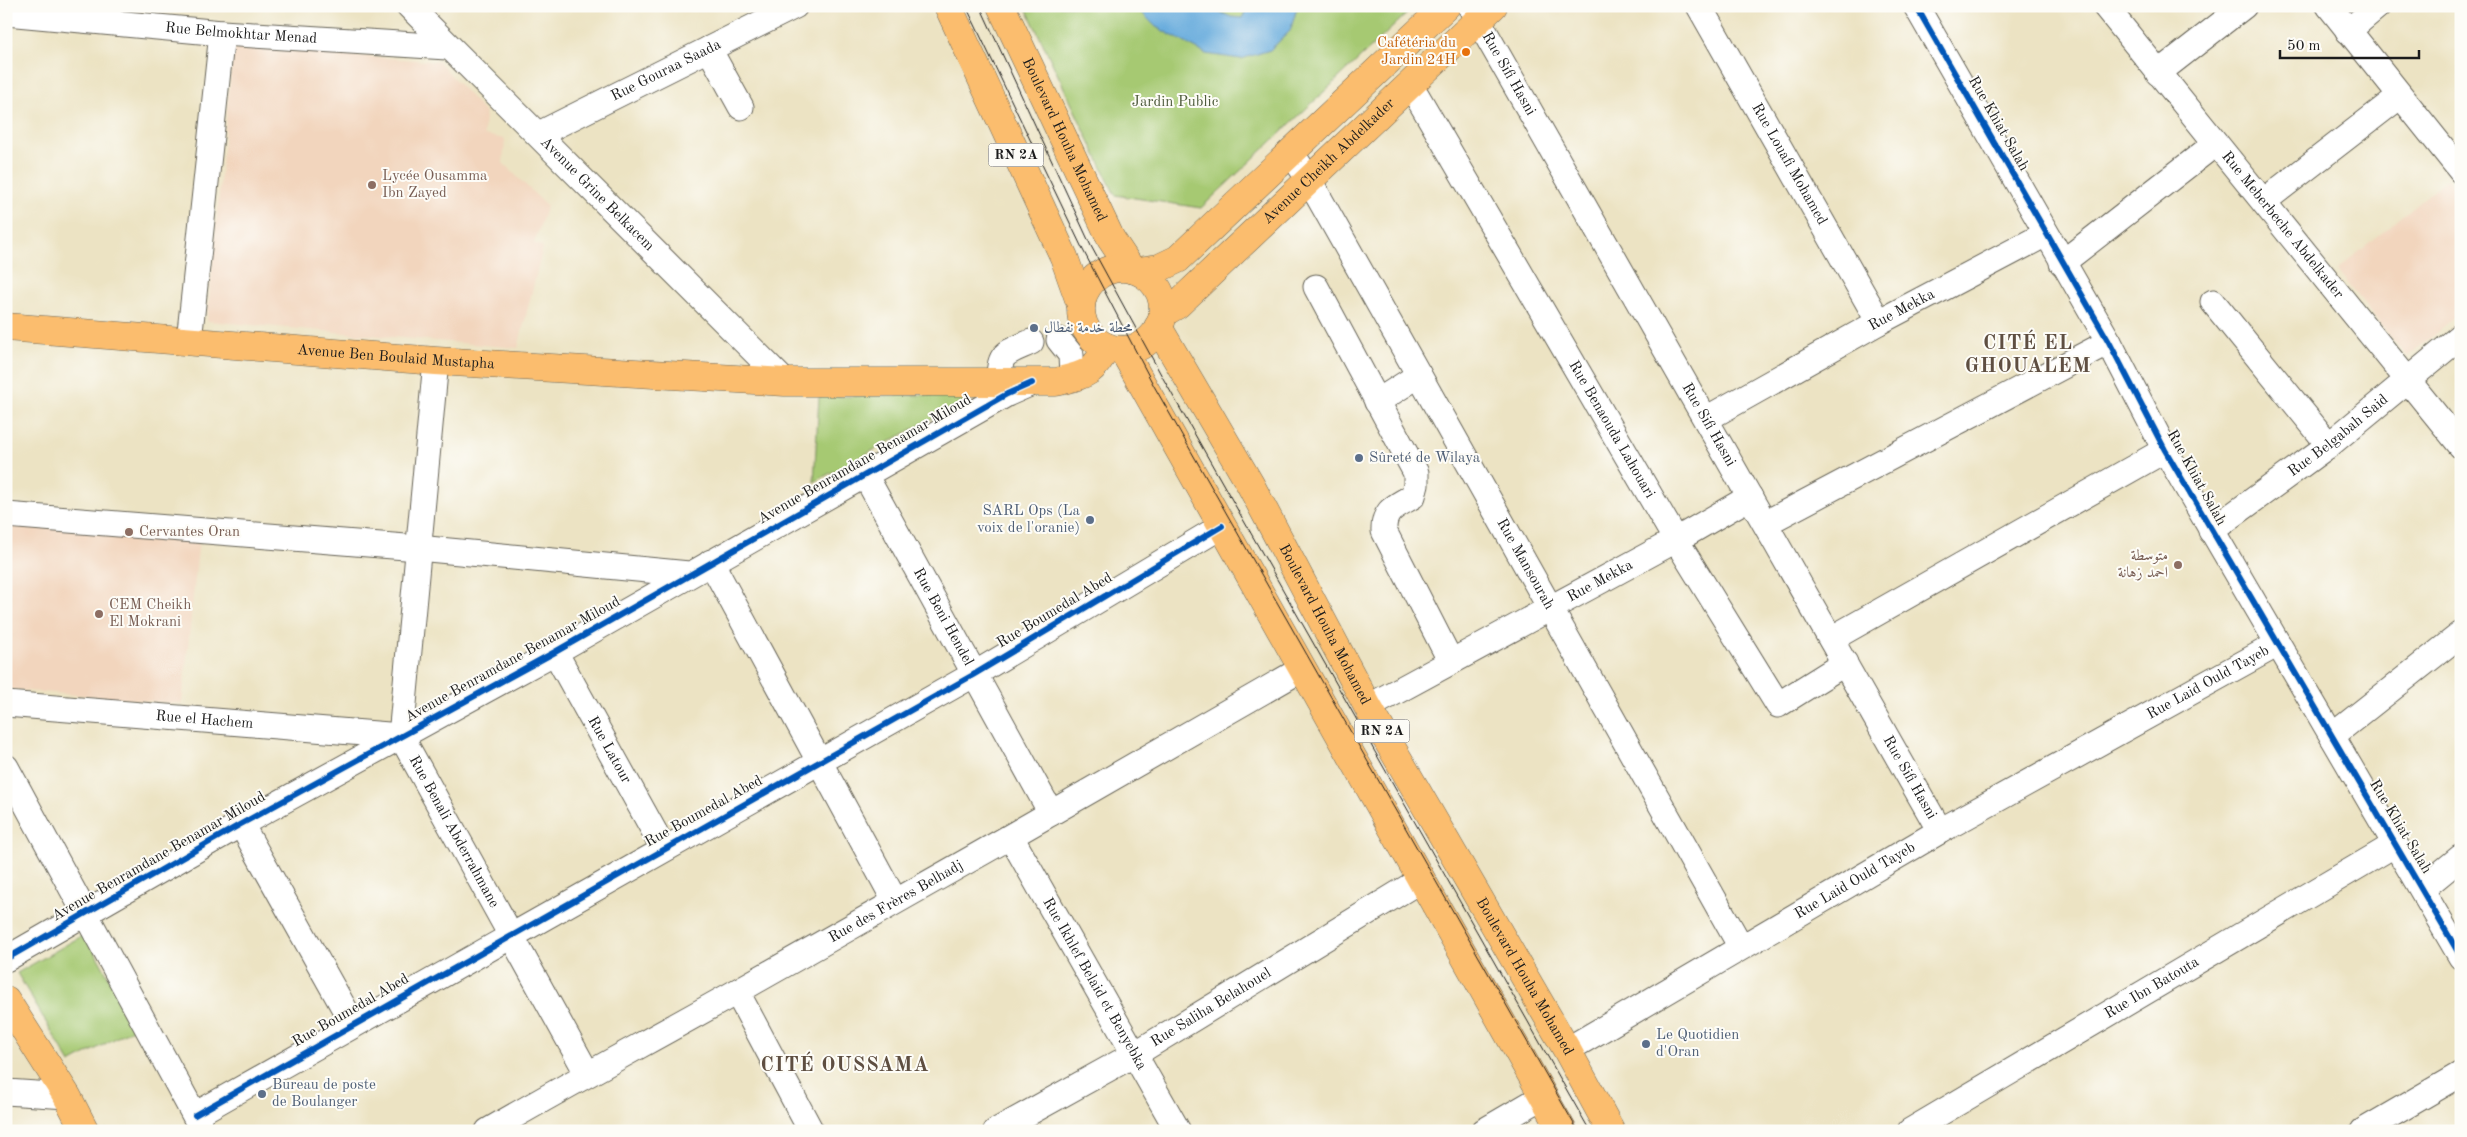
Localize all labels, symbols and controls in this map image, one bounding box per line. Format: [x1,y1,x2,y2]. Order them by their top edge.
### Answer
street label: Rue Belmokhtar Menad [164,20,318,46]
scale bar [2280,28,2418,60]
street label: Rue Sifi Hasni [1479,30,1538,118]
place label: Cafétéria du Jardin 24H [1377,36,1456,68]
street label: Rue Gouraa Saada [609,37,724,104]
text: 50 m [2287,39,2321,54]
marker: Cafétéria du Jardin 24H [1460,46,1472,58]
street label: Boulevard Houha Mohamed [1019,56,1109,224]
street label: Rue Khiat Salah [1965,74,2031,174]
park label: Jardin Public [1132,95,1219,110]
street label: Avenue Cheikh Abdelkader [1260,96,1398,227]
street label: Rue Louafi Mohamed [1749,101,1830,228]
street label: Avenue Grine Belkacem [537,134,657,254]
road number: RN 2A [988,144,1044,166]
street label: Rue Meberbeche Abdelkader [2218,149,2346,302]
place label: Lycée Ousamma Ibn Zayed [382,169,488,201]
marker: Lycée Ousamma Ibn Zayed [366,179,378,191]
street label: Rue Mekka [1866,286,1938,334]
place label: محطة خدمة نفطال [1044,321,1132,336]
marker: محطة خدمة نفطال [1028,322,1040,334]
district label: CITÉ EL GHOUALEM [1965,329,2091,377]
street label: Avenue Ben Boulaid Mustapha [296,343,496,372]
street label: Rue Benaouda Lahouari [1566,358,1657,501]
street label: Rue Sifi Hasni [1679,381,1738,469]
street label: Rue Belgabah Said [2285,392,2391,480]
street label: Avenue Benramdane Benamar Miloud [756,393,974,527]
street label: Rue Khiat Salah [2164,428,2228,528]
place label: Sûreté de Wilaya [1369,451,1481,466]
marker: Sûreté de Wilaya [1353,452,1365,464]
place label: SARL Ops (La voix de l'oranie) [977,504,1081,536]
marker: SARL Ops (La voix de l'oranie) [1084,514,1096,526]
street label: Rue Mansourah [1494,516,1557,612]
place label: Cervantes Oran [139,525,240,540]
marker: Cervantes Oran [123,526,135,538]
street label: Boulevard Houha Mohamed [1276,542,1373,707]
place label: متوسطة احمد زهانة [2118,549,2168,581]
street label: Rue Mekka [1565,557,1636,605]
marker: متوسطة احمد زهانة [2172,559,2184,571]
street label: Rue Beni Hendel [910,565,976,668]
street label: Rue Boumedal Abed [995,571,1116,651]
street label: Avenue Benramdane Benamar Miloud [403,594,623,726]
place label: CEM Cheikh El Mokrani [109,598,191,630]
marker: CEM Cheikh El Mokrani [93,608,105,620]
street label: Rue Laid Ould Tayeb [2145,643,2272,722]
street label: Rue el Hachem [155,709,254,732]
street label: Rue Latour [585,714,634,786]
road number: RN 2A [1354,719,1410,742]
street label: Rue Sifi Hasni [1880,733,1939,822]
street label: Rue Benali Abderrahmane [406,753,502,910]
street label: Rue Boumedal Abed [643,773,765,851]
street label: Rue Khiat Salah [2366,777,2434,877]
street label: Avenue Benramdane Benamar Miloud [50,790,268,924]
street label: Rue Laid Ould Tayeb [1792,840,1918,922]
street label: Rue des Frères Belhadj [826,858,966,946]
street label: Rue Ikhlef Belaid et Benyebka [1040,895,1150,1073]
street label: Boulevard Houha Mohamed [1473,895,1576,1058]
street label: Rue Ibn Batouta [2102,954,2202,1022]
street label: Rue Saliha Belahouel [1148,965,1274,1050]
street label: Rue Boumedal Abed [290,971,412,1050]
place label: Le Quotidien d'Oran [1656,1028,1739,1060]
marker: Le Quotidien d'Oran [1640,1038,1652,1050]
district label: CITÉ OUSSAMA [761,1051,930,1076]
place label: Bureau de poste de Boulanger [272,1078,376,1110]
marker: Bureau de poste de Boulanger [256,1088,268,1100]

